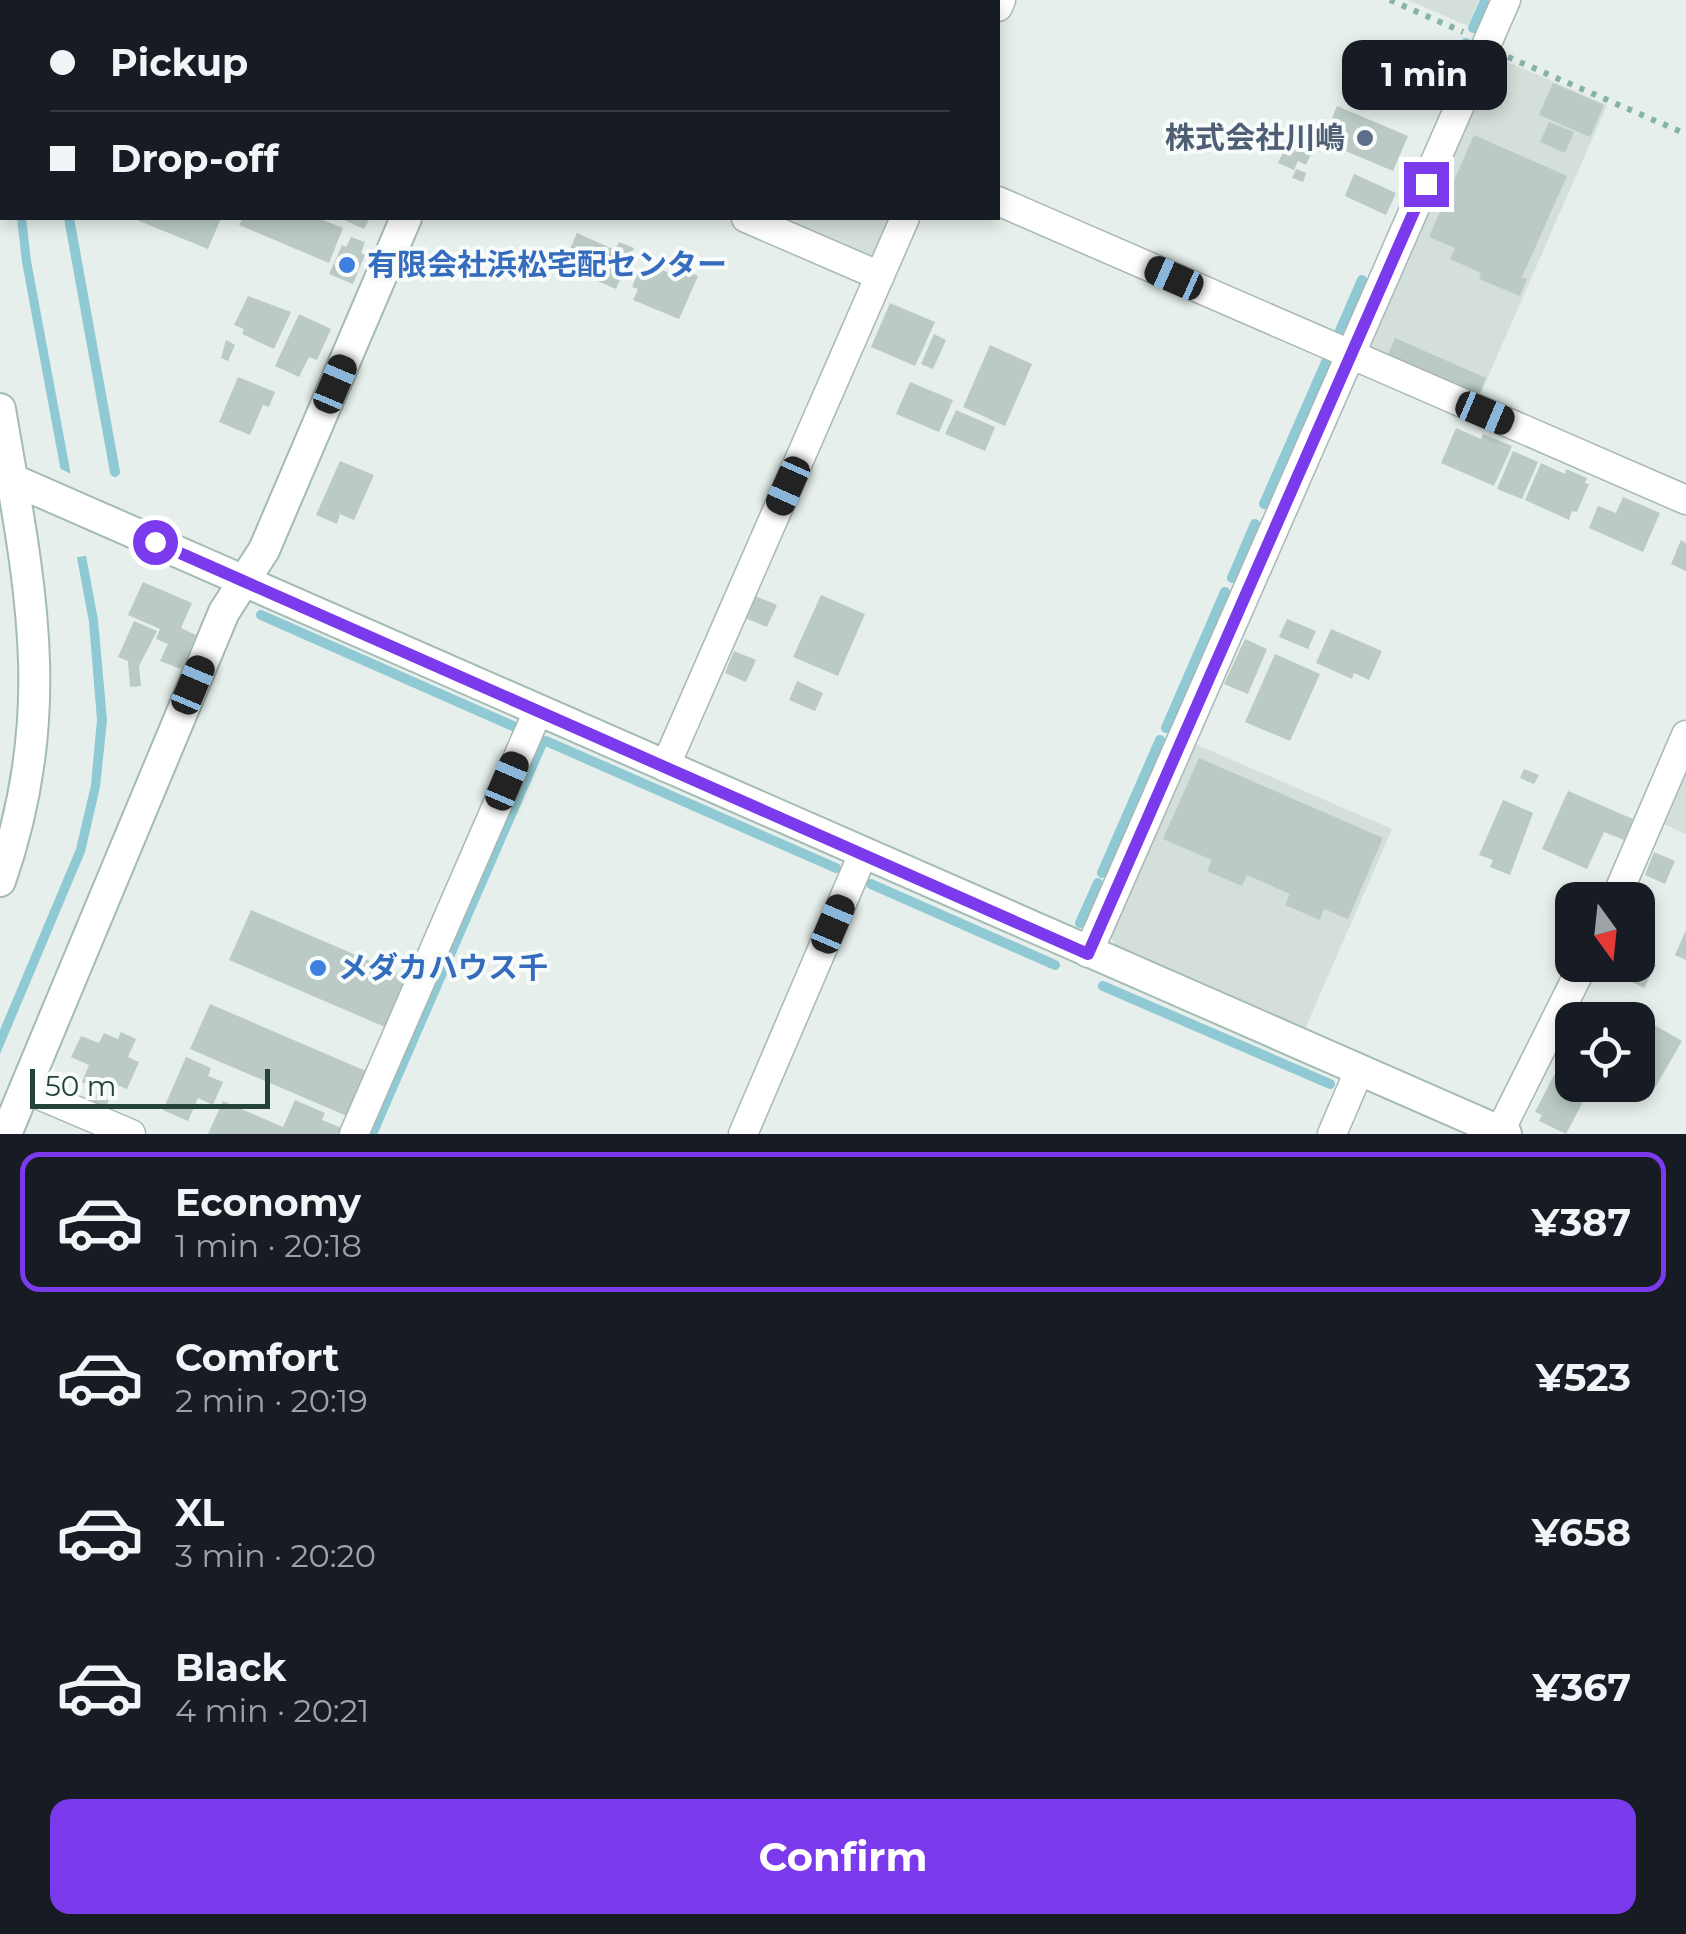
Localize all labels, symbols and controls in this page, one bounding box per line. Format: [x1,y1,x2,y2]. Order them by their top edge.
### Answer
text: Pickup [110,39,248,86]
callout: 1 min [1344,39,1508,109]
text: 1 min [1381,55,1468,94]
place label: 株式会社川嶋 [1165,119,1345,156]
marker: 株式会社川嶋 [1354,127,1376,149]
text: Drop-off [110,135,279,182]
route end [1404,162,1449,207]
place label: 有限会社浜松宅配センター [367,246,727,283]
car [1140,252,1208,304]
marker: 有限会社浜松宅配センター [336,254,358,276]
car [309,351,361,417]
car [1452,387,1518,439]
car [762,452,814,520]
route start [133,520,178,565]
car [167,652,219,718]
car [481,748,533,814]
north arrow [1555,882,1655,982]
map controls [1555,882,1655,1102]
car [807,891,859,957]
place label: メダカハウス千 [338,949,548,986]
marker: メダカハウス千 [307,957,329,979]
button: locate [1555,1002,1655,1102]
scale bar [30,1064,270,1108]
text: 50 m [45,1069,116,1103]
icon: car [55,1177,145,1267]
text: Economy [175,1179,361,1226]
text: ¥387 [1532,1199,1631,1246]
text: 1 min · 20:18 [175,1226,362,1265]
icon: car [55,1332,145,1422]
text: Comfort [175,1334,339,1381]
text: ¥523 [1536,1354,1631,1401]
text: 2 min · 20:19 [175,1381,368,1420]
icon: car [55,1487,145,1577]
text: XL [175,1489,224,1536]
text: ¥658 [1532,1509,1631,1556]
text: 3 min · 20:20 [175,1536,376,1575]
icon: car [55,1642,145,1732]
text: Black [175,1644,286,1691]
text: ¥367 [1533,1664,1631,1711]
text: 4 min · 20:21 [175,1691,369,1730]
button: Confirm [50,1799,1636,1914]

